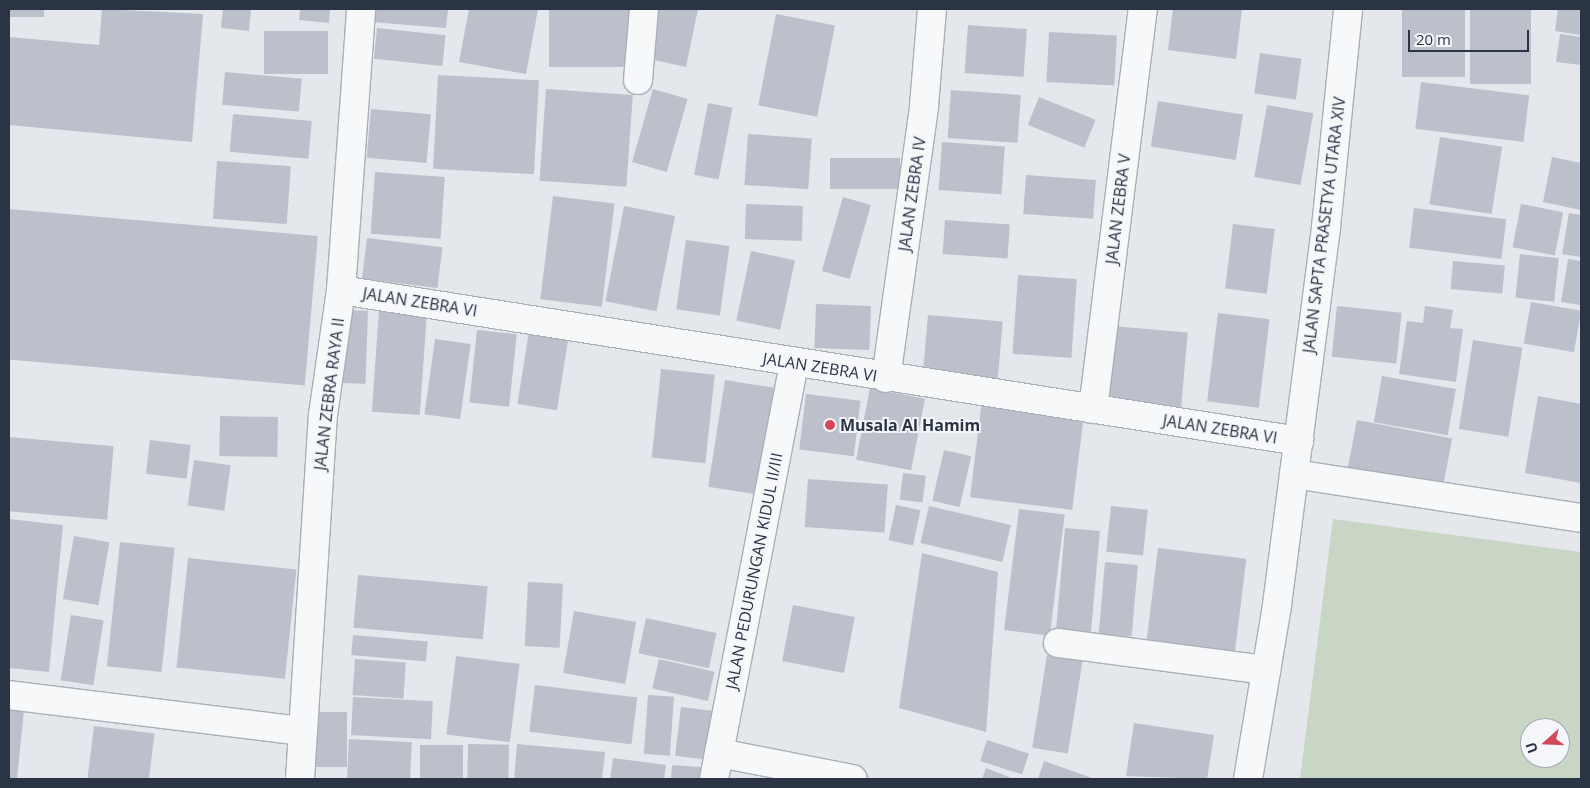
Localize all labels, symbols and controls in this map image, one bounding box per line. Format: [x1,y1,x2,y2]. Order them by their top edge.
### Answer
scale bar [1410,20,1531,52]
text: 20 m [1416,29,1451,49]
street label: JALAN SAPTA PRASETYA UTARA XIV [1299,96,1349,354]
street label: JALAN ZEBRA IV [894,135,930,253]
street label: JALAN ZEBRA V [1102,153,1134,265]
street label: JALAN ZEBRA VI [361,283,479,321]
street label: JALAN ZEBRA RAYA II [310,317,348,471]
street label: JALAN ZEBRA VI [761,348,879,386]
street label: JALAN ZEBRA VI [1161,410,1279,448]
place label: Musala Al Hamim [840,415,980,435]
marker: Musala Al Hamim [824,419,836,431]
street label: JALAN PEDURUNGAN KIDUL II/III [722,451,786,691]
north arrow [1520,718,1570,768]
text: U [1521,740,1542,756]

